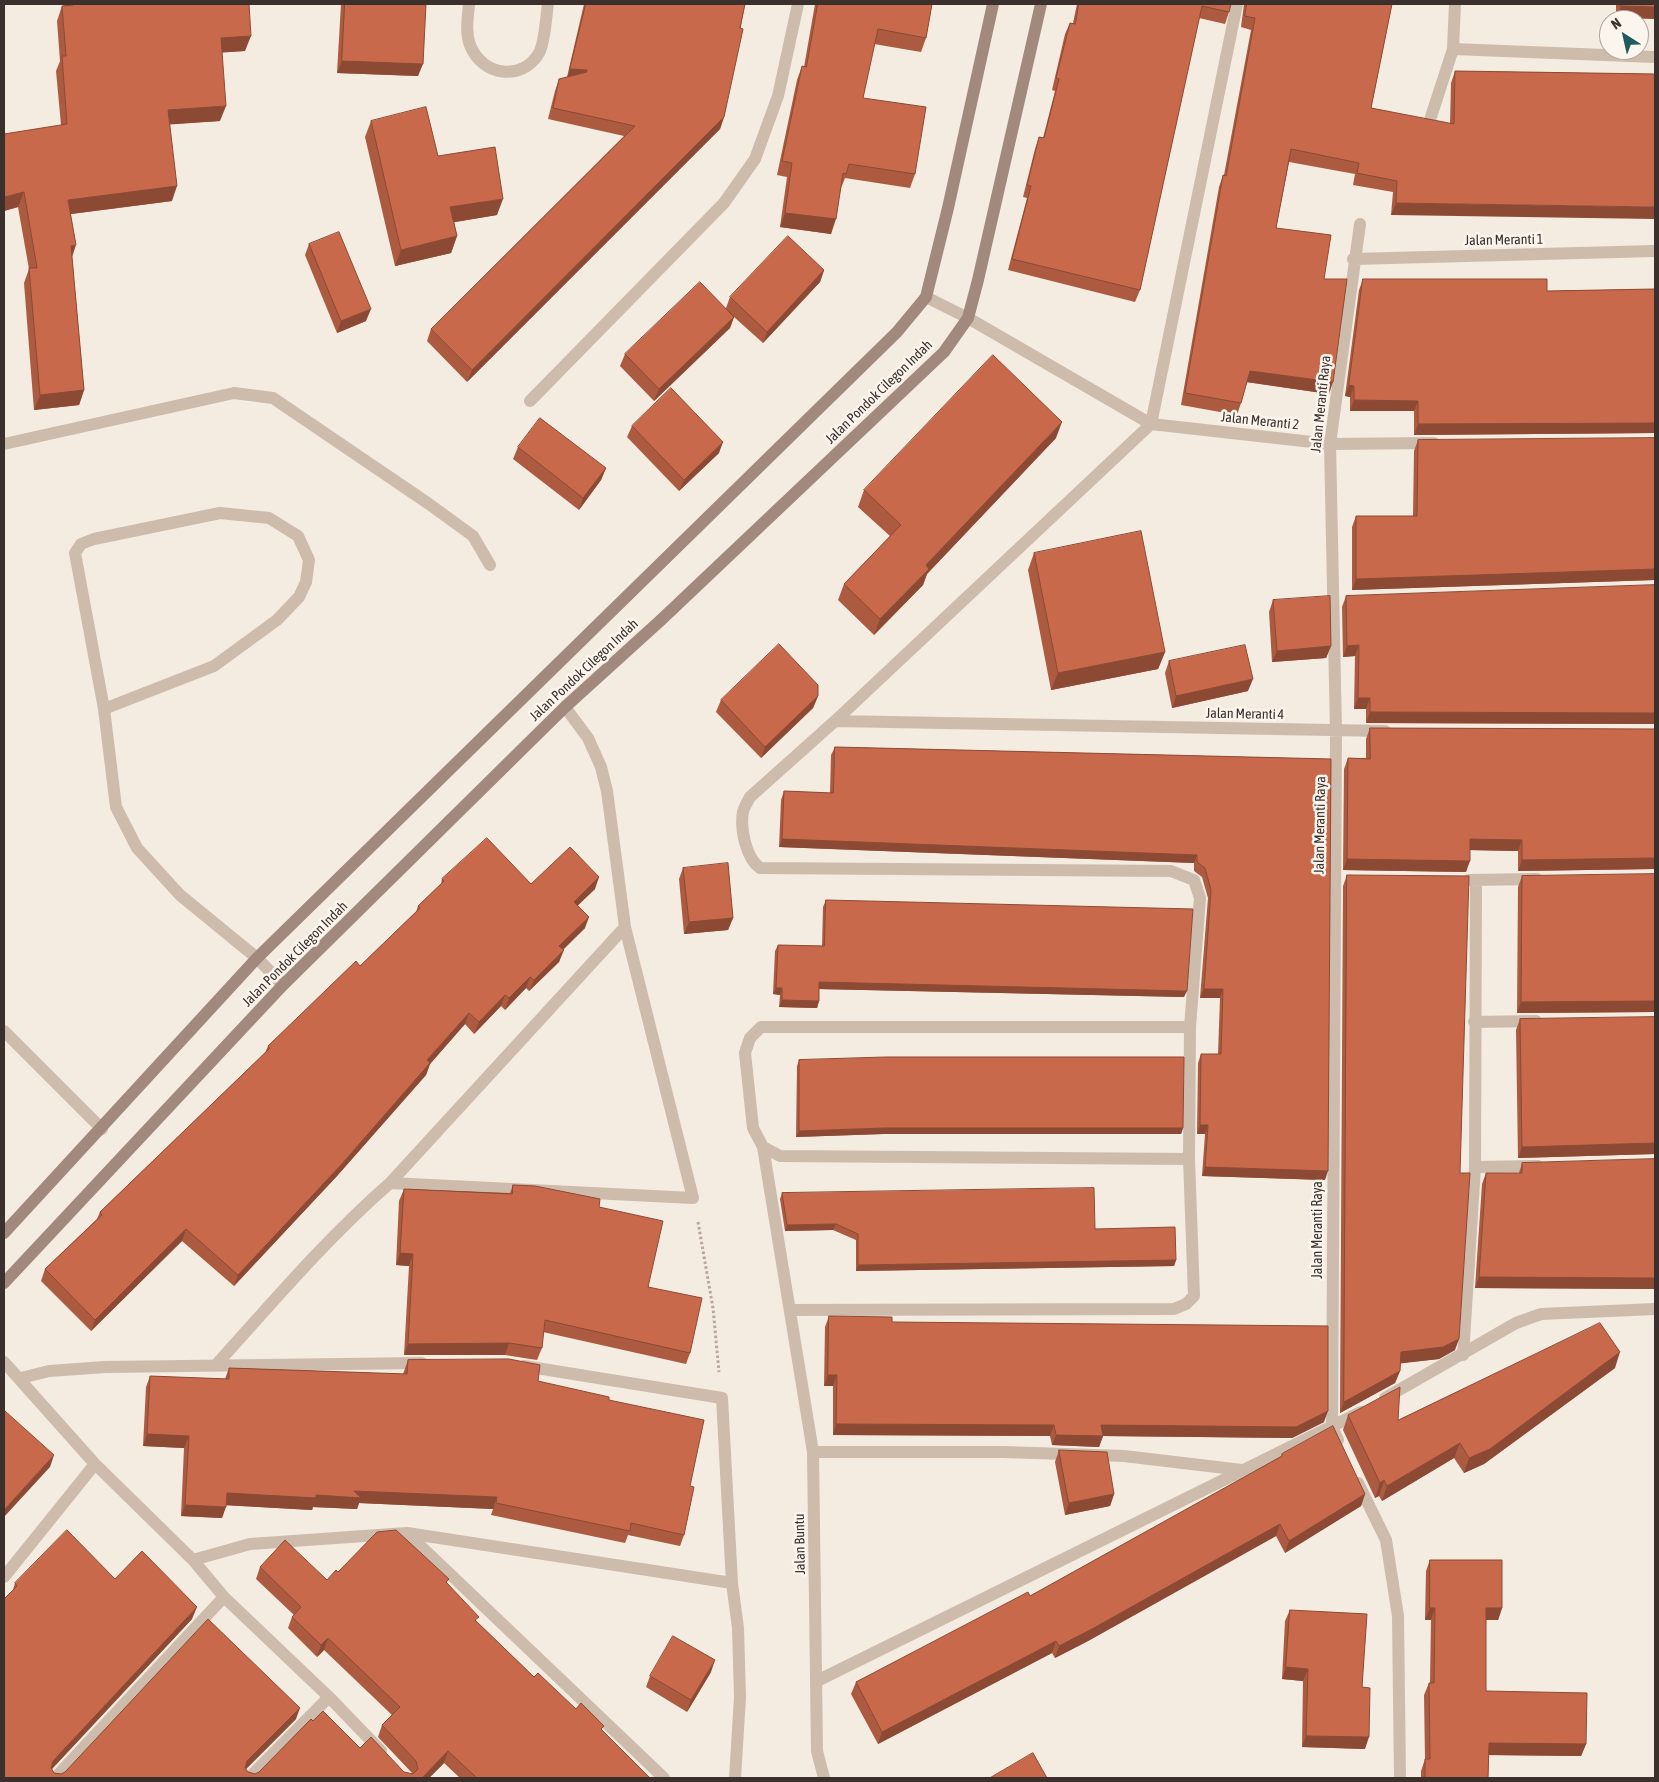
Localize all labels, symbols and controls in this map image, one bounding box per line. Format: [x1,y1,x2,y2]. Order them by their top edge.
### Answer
north arrow [1599,10,1649,60]
text: N [1608,15,1624,32]
street label: Jalan Meranti 1 [1465,231,1543,249]
street label: Jalan Pondok Cilegon Indah [822,337,936,447]
street label: Jalan Meranti Raya [1308,355,1334,453]
street label: Jalan Meranti 2 [1220,409,1300,433]
street label: Jalan Pondok Cilegon Indah [526,615,642,725]
street label: Jalan Meranti 4 [1206,705,1284,723]
street label: Jalan Meranti Raya [1311,776,1329,874]
street label: Jalan Pondok Cilegon Indah [239,898,351,1010]
street label: Jalan Meranti Raya [1310,1181,1326,1279]
street label: Jalan Buntu [791,1513,809,1575]

